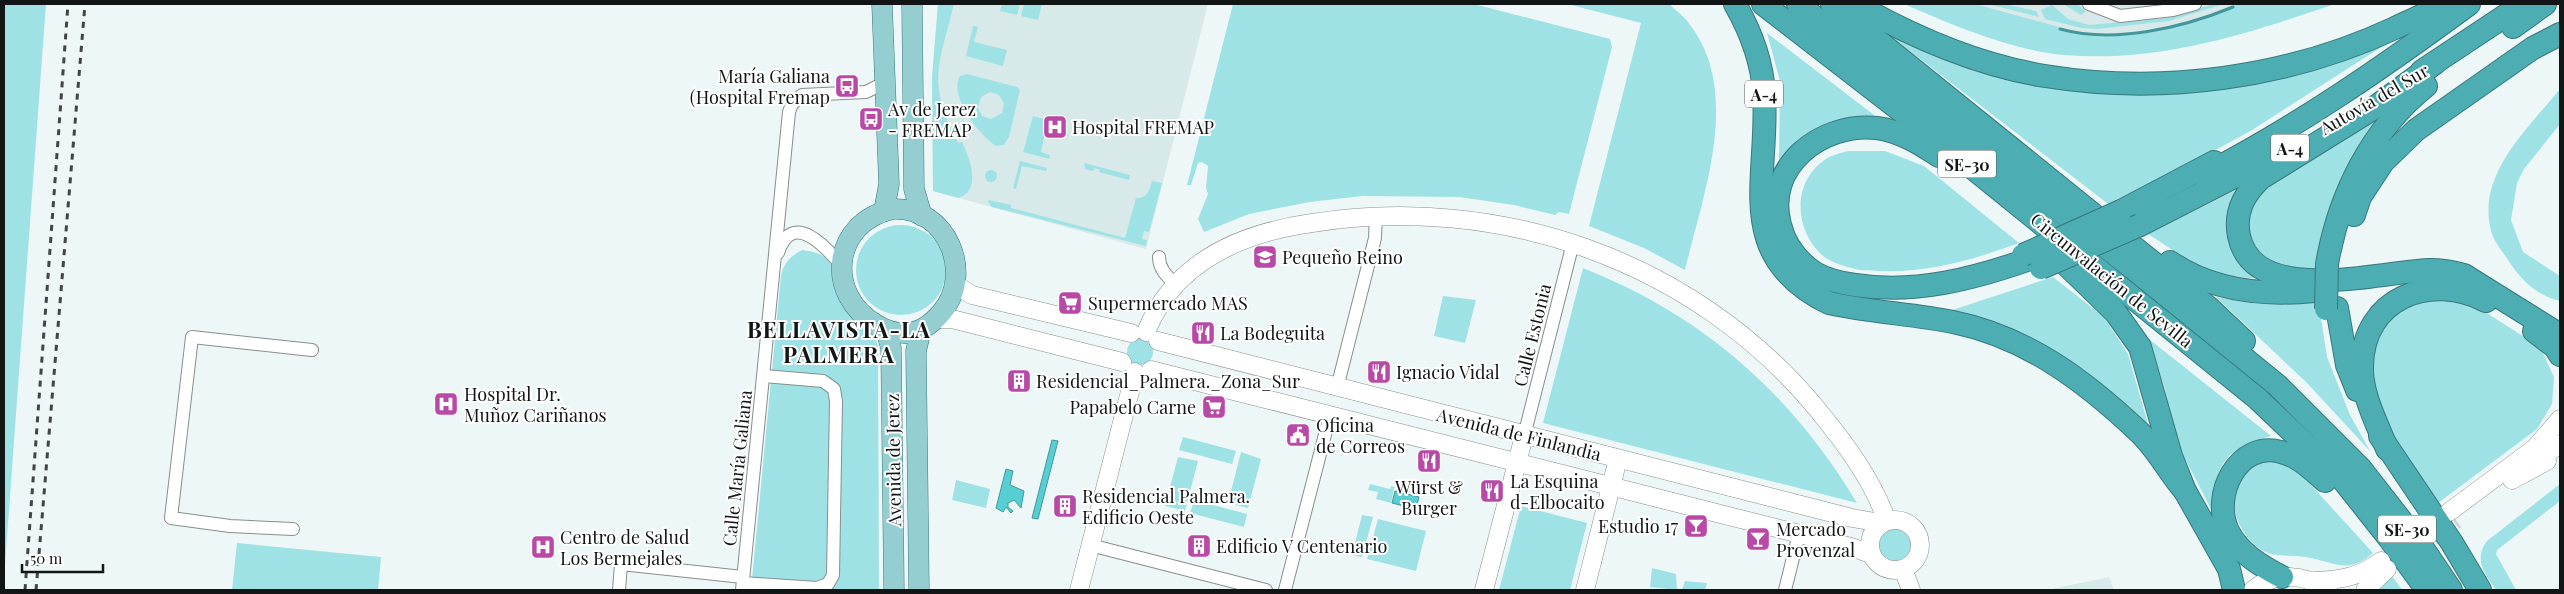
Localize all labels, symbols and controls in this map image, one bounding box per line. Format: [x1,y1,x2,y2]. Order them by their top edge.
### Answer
street label: Autovía del Sur [2314,58,2433,140]
place label: María Galiana (Hospital Fremap [690,64,830,109]
bus stop icon: María Galiana (Hospital Fremap [834,73,860,99]
road number: A-4 [1745,80,1783,108]
place label: Av de Jerez - FREMAP [887,97,976,142]
bus stop icon: Av de Jerez - FREMAP [858,106,884,132]
hospital icon: Hospital FREMAP [1042,114,1068,140]
place label: Hospital FREMAP [1072,115,1214,139]
road number: A-4 [2271,134,2309,162]
road number: SE-30 [1938,150,1996,178]
street label: Circunvalación de Sevilla [2026,207,2198,353]
school or university icon: Pequeño Reino [1252,244,1278,270]
place label: Pequeño Reino [1282,245,1403,269]
street label: Calle Estonia [1508,281,1556,389]
supermarket icon: Supermercado MAS [1057,290,1083,316]
place label: Supermercado MAS [1088,291,1248,315]
district label: BELLAVISTA-LA PALMERA [747,314,931,369]
restaurant icon: La Bodeguita [1190,320,1216,346]
place label: La Bodeguita [1220,321,1325,345]
restaurant icon: Ignacio Vidal [1366,359,1392,385]
place label: Ignacio Vidal [1396,360,1500,384]
building icon: Residencial_Palmera._Zona_Sur [1006,368,1032,394]
place label: Residencial_Palmera._Zona_Sur [1036,369,1300,393]
place label: Hospital Dr. Muñoz Cariñanos [464,382,607,427]
street label: Calle María Galiana [717,389,757,547]
hospital icon: Hospital Dr. Muñoz Cariñanos [433,391,459,417]
street label: Avenida de Jerez [880,393,906,528]
supermarket icon: Papabelo Carne [1201,394,1227,420]
place label: Papabelo Carne [1069,395,1196,419]
street label: Avenida de Finlandia [1433,402,1604,466]
place label: Oficina de Correos [1316,413,1405,458]
public building icon: Oficina de Correos [1285,422,1311,448]
restaurant icon: Würst & Burger [1416,448,1442,474]
place label: La Esquina d-Elbocaito [1510,469,1605,514]
place label: Würst & Burger [1394,475,1463,520]
restaurant icon: La Esquina d-Elbocaito [1479,478,1505,504]
place label: Residencial Palmera. Edificio Oeste [1082,484,1250,529]
building icon: Residencial Palmera. Edificio Oeste [1052,493,1078,519]
bar icon: Estudio 17 [1683,513,1709,539]
place label: Estudio 17 [1598,514,1679,538]
road number: SE-30 [2378,516,2436,542]
place label: Mercado Provenzal [1776,517,1855,562]
place label: Centro de Salud Los Bermejales [560,525,690,570]
bar icon: Mercado Provenzal [1745,526,1771,552]
building icon: Edificio V Centenario [1186,533,1212,559]
hospital icon: Centro de Salud Los Bermejales [530,534,556,560]
place label: Edificio V Centenario [1216,534,1388,558]
scale bar [22,542,104,574]
text: 50 m [30,548,63,568]

